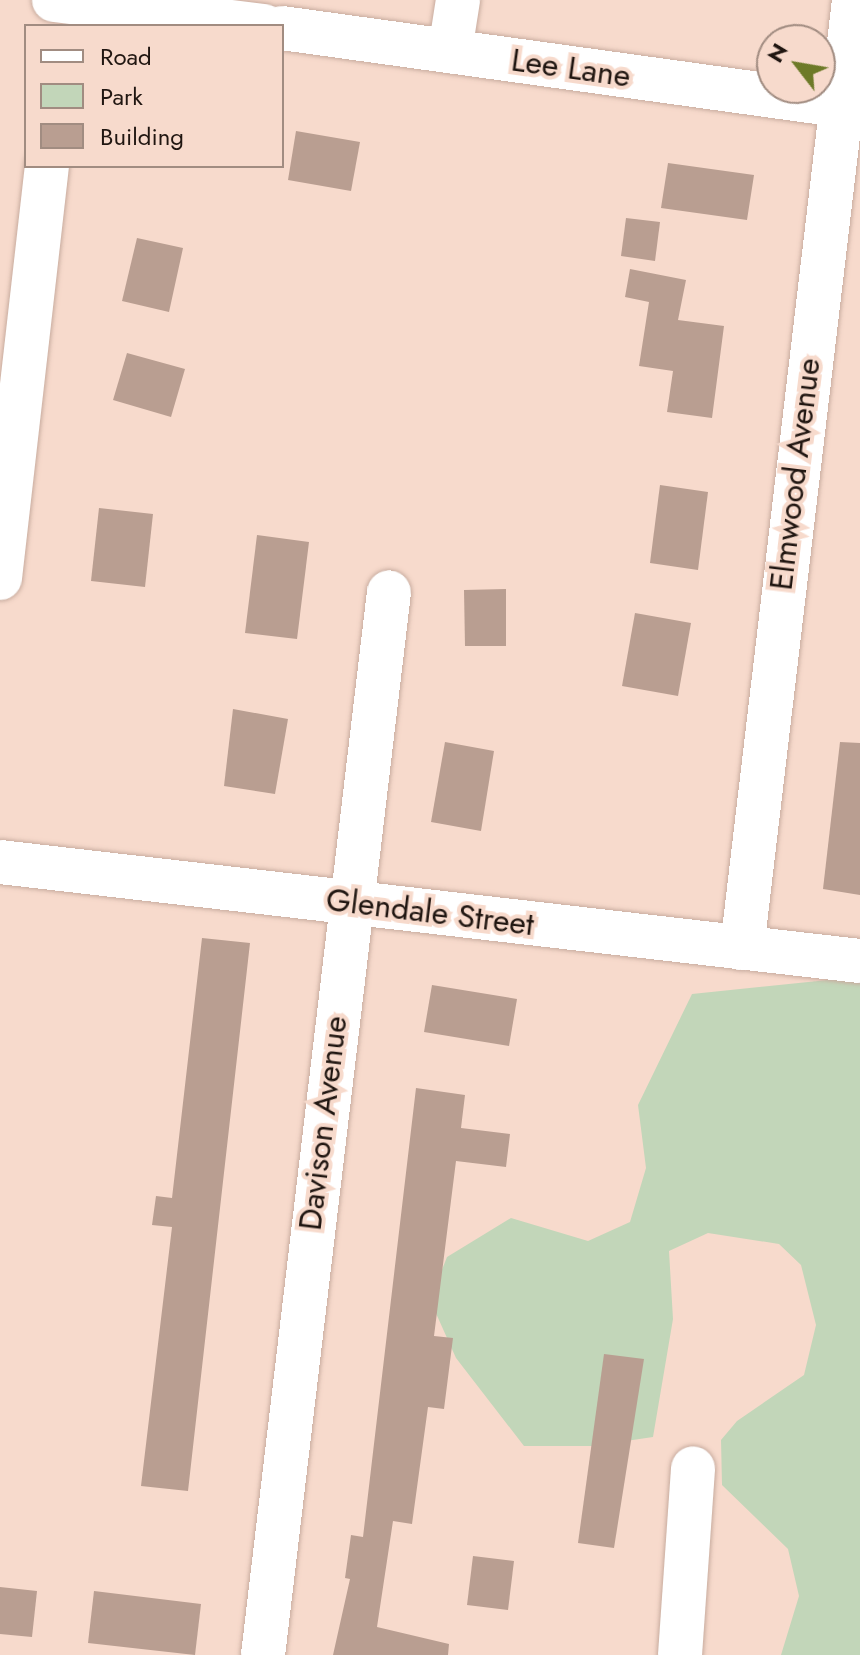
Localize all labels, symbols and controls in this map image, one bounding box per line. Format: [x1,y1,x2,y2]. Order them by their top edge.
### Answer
legend [24,24,284,168]
north arrow [756,24,836,104]
text: N [759,37,795,68]
text: Road [100,39,152,74]
street label: Lee Lane [509,41,633,95]
text: Park [100,79,143,114]
text: Building [100,119,184,154]
street label: Elmwood Avenue [762,356,828,592]
street label: Glendale Street [324,880,536,944]
street label: Davison Avenue [291,1014,355,1232]

